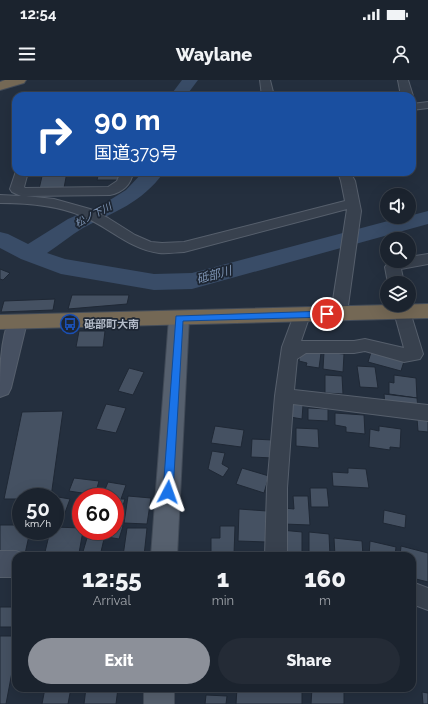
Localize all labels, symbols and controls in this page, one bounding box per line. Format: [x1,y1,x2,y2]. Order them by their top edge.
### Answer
text: 12:54 [20,5,56,23]
icon: menu [16,43,38,65]
icon: person [390,43,412,65]
text: Waylane [176,44,252,65]
text: 90 m [94,104,160,137]
icon: right [28,108,80,160]
text: 国道379号 [94,142,178,163]
map controls [380,188,416,312]
button: sound [380,188,416,224]
water label: 松ノ下川 [73,200,114,229]
button: search [380,232,416,268]
water label: 砥部川 [195,263,235,286]
button: layers [380,276,416,312]
pin [310,297,344,331]
icon: arrive [316,303,338,325]
bus stop icon: 砥部町大南 [59,313,81,335]
place label: 砥部町大南 [84,318,139,331]
position arrow [147,471,189,513]
speed limit sign: 60 [72,488,124,540]
text: 50 [26,497,50,521]
text: km/h [25,518,51,529]
text: 12:55 [82,564,142,593]
text: 1 [217,564,229,593]
text: 160 [304,564,346,593]
text: Arrival [93,593,131,608]
text: min [212,593,234,608]
text: m [319,593,331,608]
button: Exit [28,638,210,684]
button: Share [218,638,400,684]

